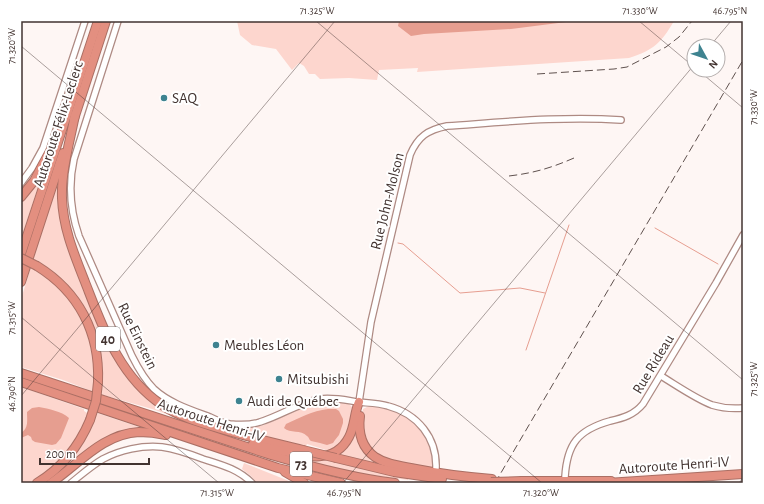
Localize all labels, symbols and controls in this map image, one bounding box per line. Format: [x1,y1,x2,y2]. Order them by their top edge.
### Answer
text: 71.325°W [300,6,334,16]
text: 71.330°W [622,6,658,16]
text: 46.795°N [713,6,747,16]
text: 71.320°W [7,28,17,64]
north arrow [686,38,726,78]
text: N [707,58,720,71]
street label: Autoroute Félix-Leclerc [31,59,86,189]
text: 71.330°W [749,89,759,125]
place label: SAQ [172,91,199,106]
marker: SAQ [159,93,169,103]
street label: Rue John-Molson [368,151,407,251]
text: 71.315°W [7,301,17,335]
street label: Rue Einstein [115,301,160,372]
road number: 40 [96,327,120,351]
street label: Rue Rideau [630,332,677,397]
place label: Meubles Léon [224,338,304,353]
marker: Meubles Léon [211,340,221,350]
text: 71.325°W [749,362,759,396]
place label: Mitsubishi [287,372,349,387]
marker: Mitsubishi [274,374,284,384]
text: 46.790°N [7,376,17,412]
place label: Audi de Québec [247,394,339,409]
street label: Autoroute Henri-IV [156,396,266,445]
marker: Audi de Québec [234,396,244,406]
scale bar [40,440,149,466]
text: 200 m [46,448,76,460]
road number: 73 [290,452,312,476]
street label: Autoroute Henri-IV [618,454,730,477]
text: 71.315°W [200,488,234,498]
text: 46.795°N [327,488,361,498]
text: 71.320°W [523,488,559,498]

